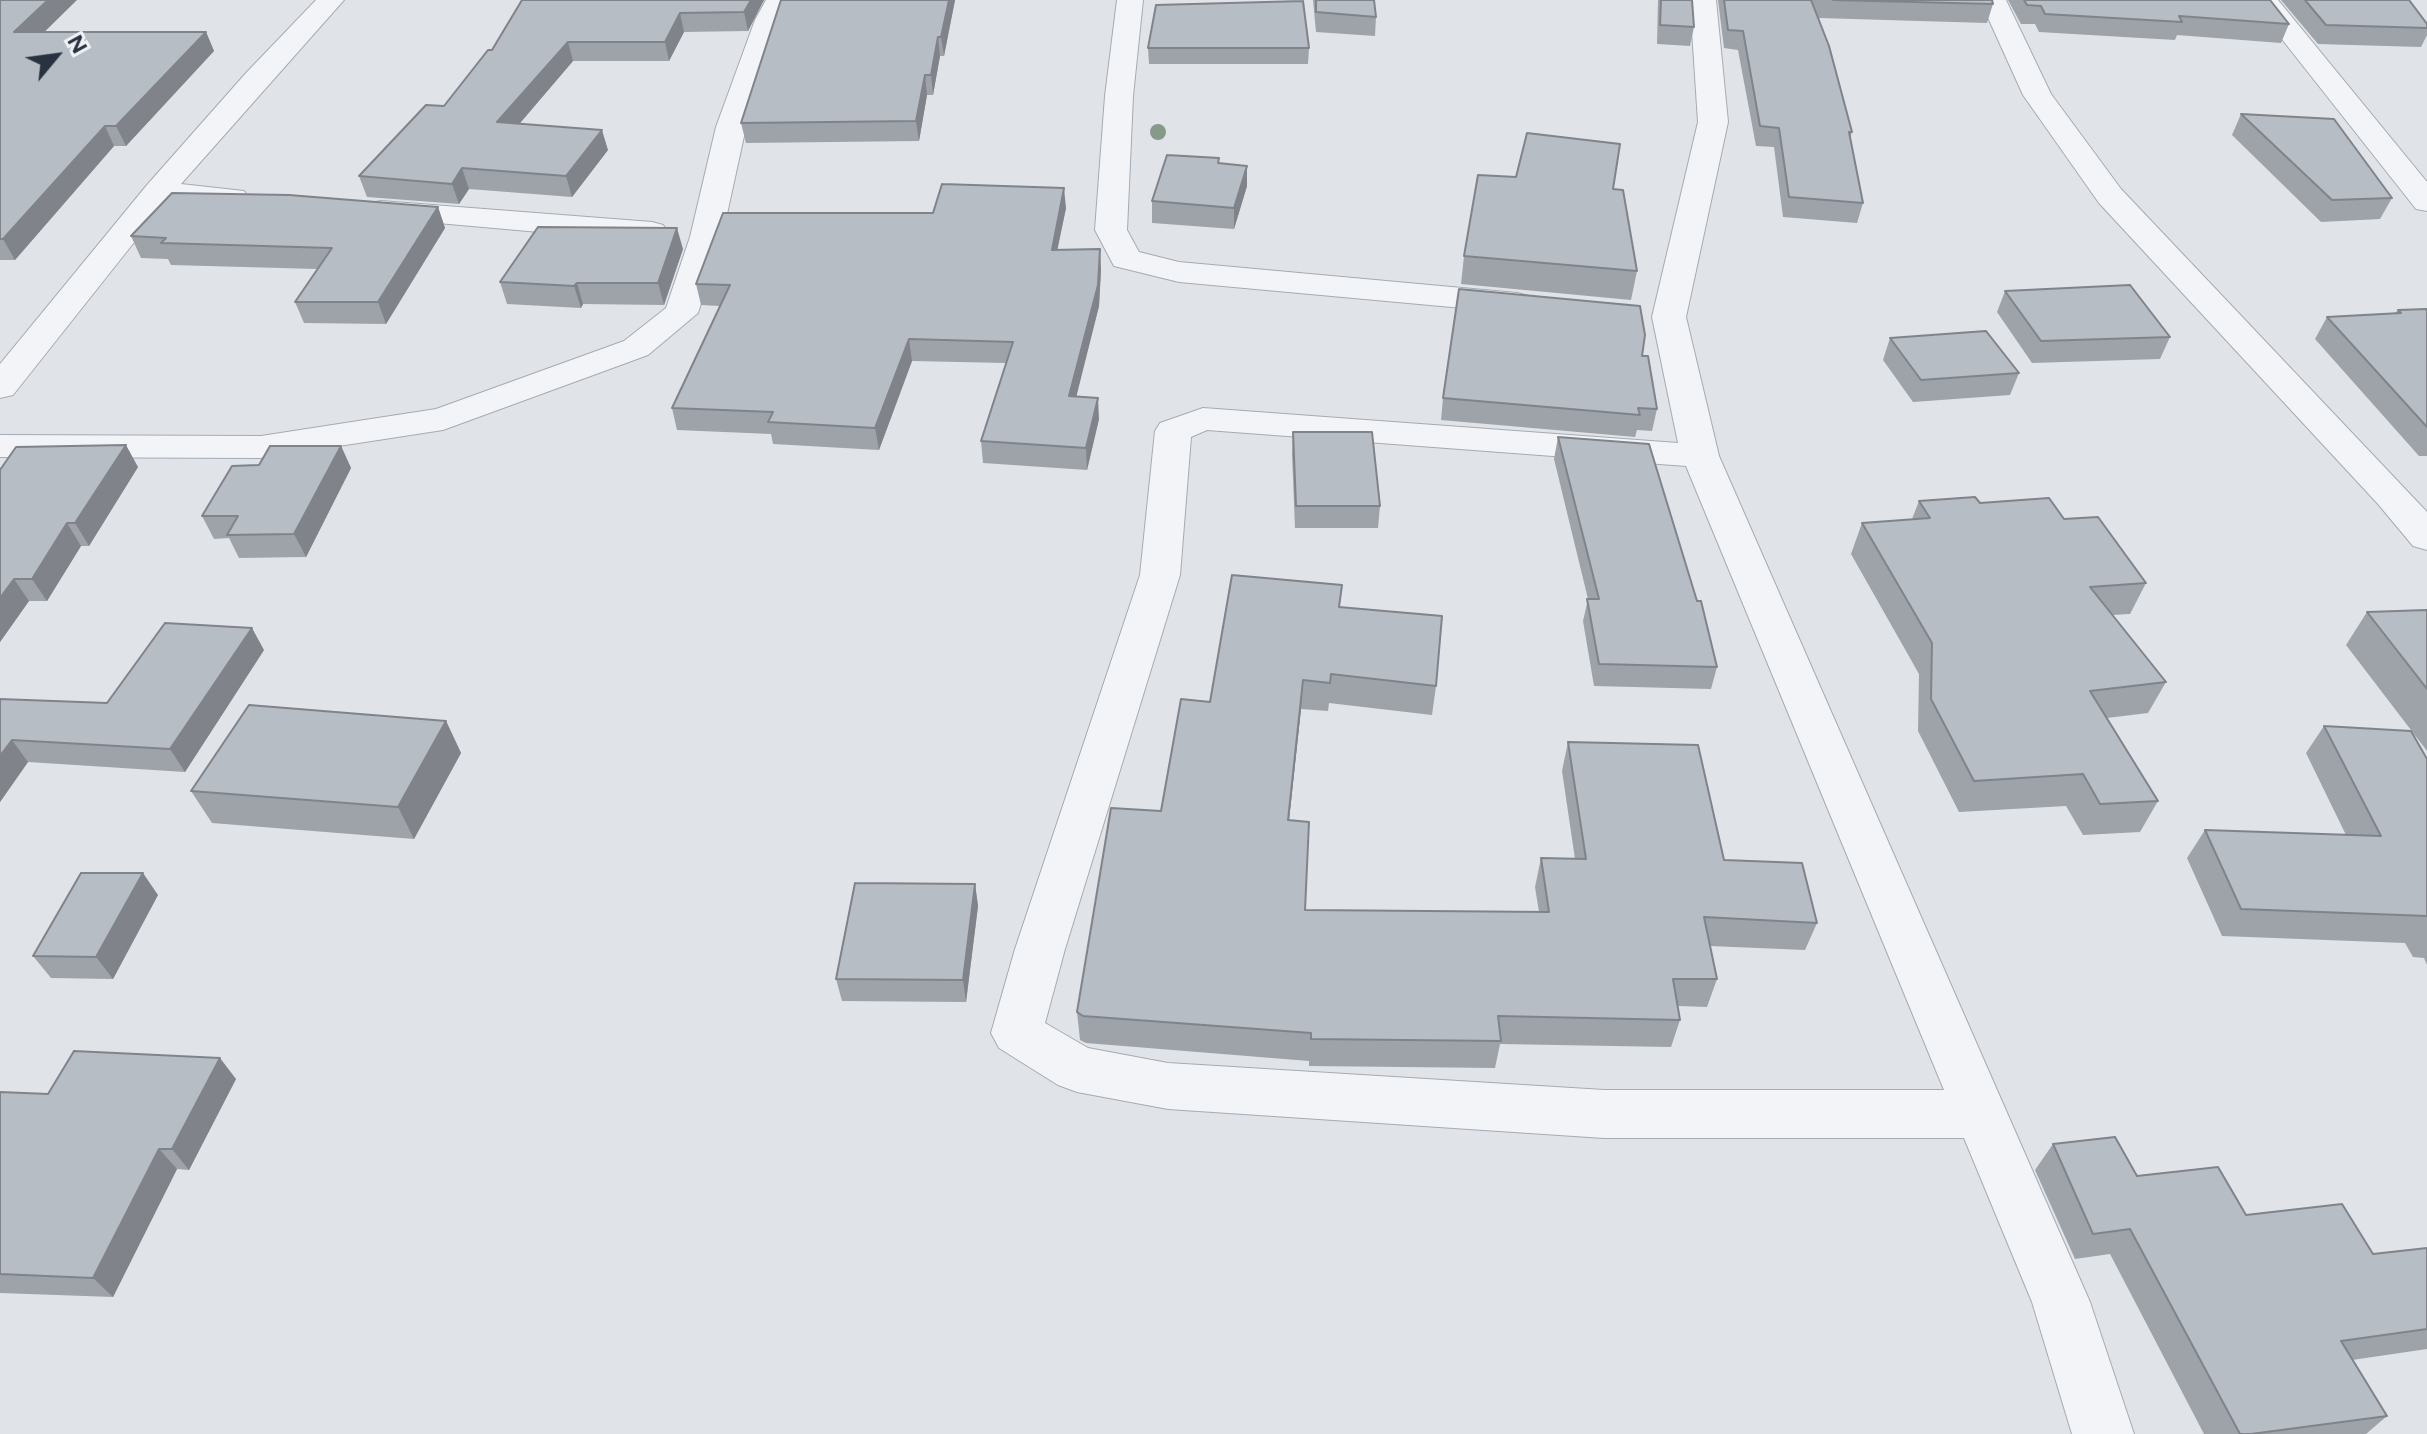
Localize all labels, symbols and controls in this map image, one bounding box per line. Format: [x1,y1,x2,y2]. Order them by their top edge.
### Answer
north arrow [16,16,96,96]
text: N [61,30,93,58]

